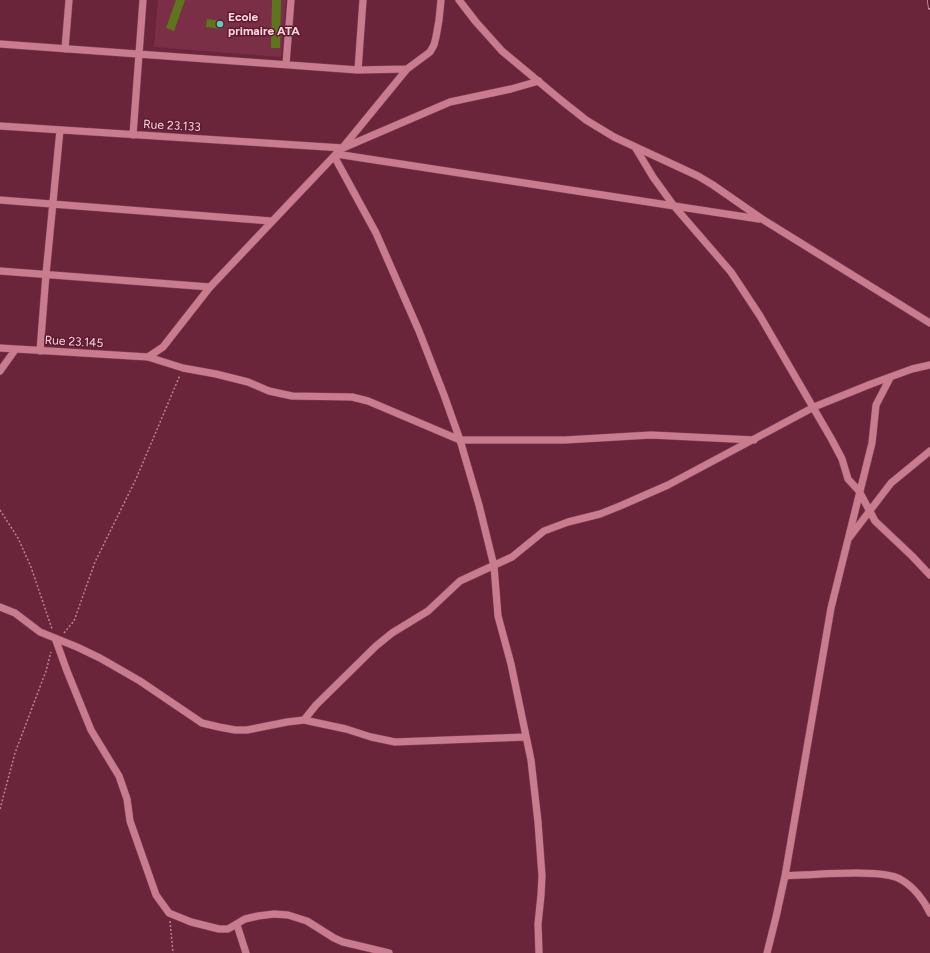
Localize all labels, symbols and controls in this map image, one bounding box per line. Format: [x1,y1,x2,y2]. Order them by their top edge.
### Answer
place label: Ecole primaire ATA [228,10,300,38]
marker: Ecole primaire ATA [215,19,225,29]
street label: Rue 23.133 [143,117,201,135]
street label: Rue 23.145 [44,333,104,351]

